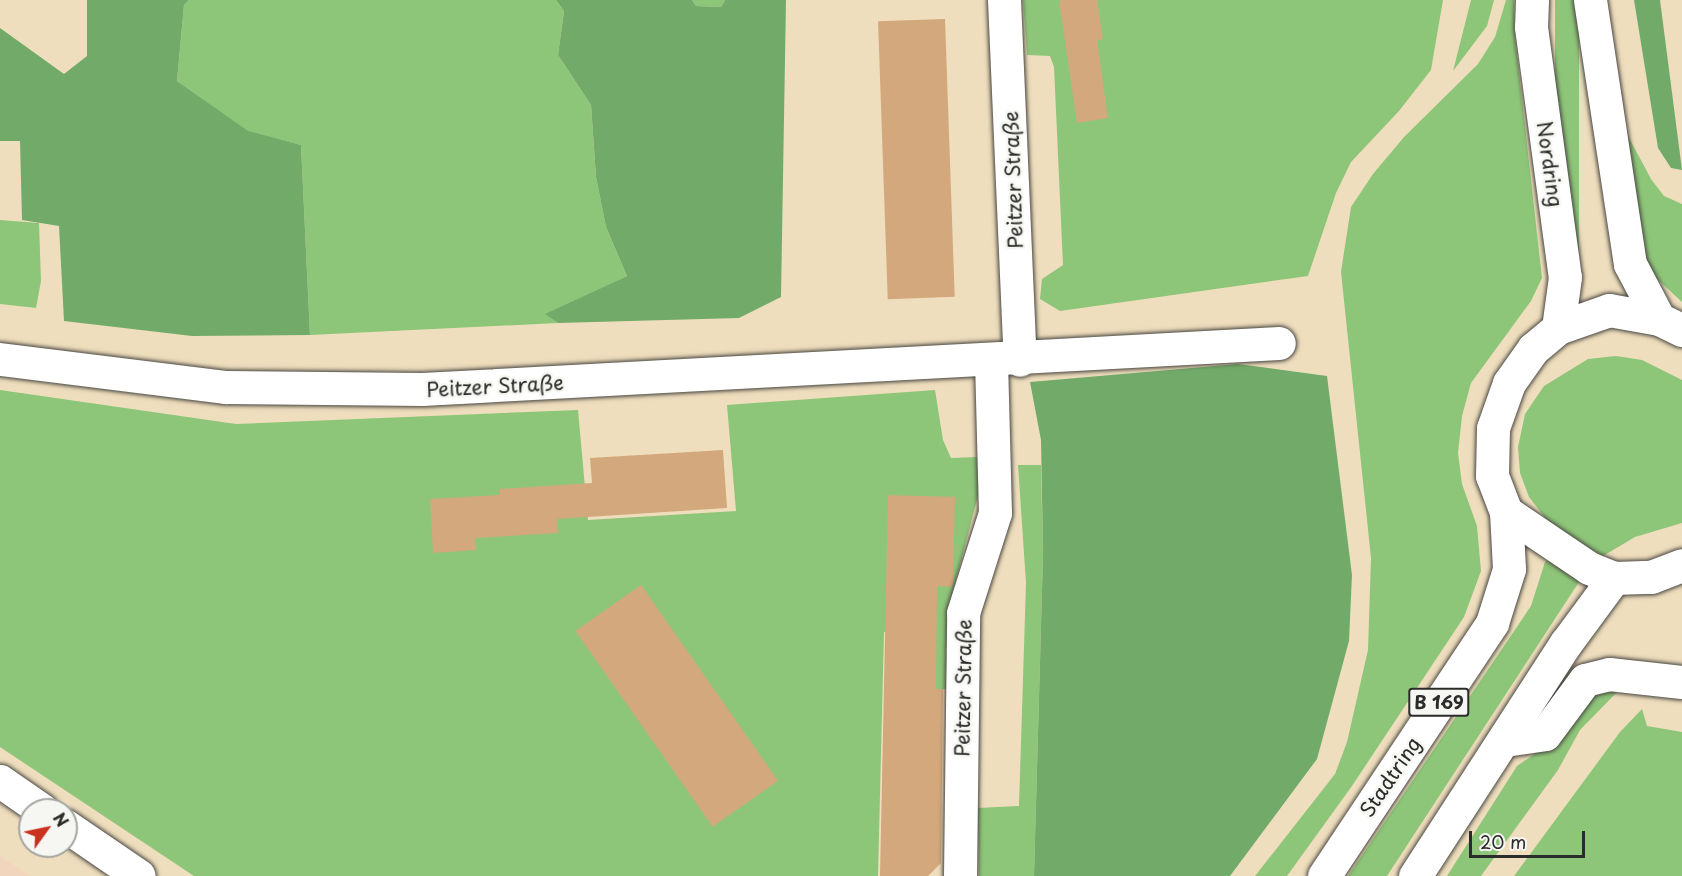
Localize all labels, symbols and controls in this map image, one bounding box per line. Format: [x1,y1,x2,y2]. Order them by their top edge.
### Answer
street label: Peitzer Straße [999,111,1027,249]
street label: Nordring [1532,120,1568,208]
street label: Peitzer Straße [425,370,565,402]
street label: Peitzer Straße [950,619,976,757]
road number: B 169 [1408,687,1470,717]
street label: Stadtring [1355,732,1425,822]
north arrow [18,798,78,858]
text: N [48,807,75,831]
scale bar [1472,819,1588,857]
text: 20 m [1480,828,1526,855]

